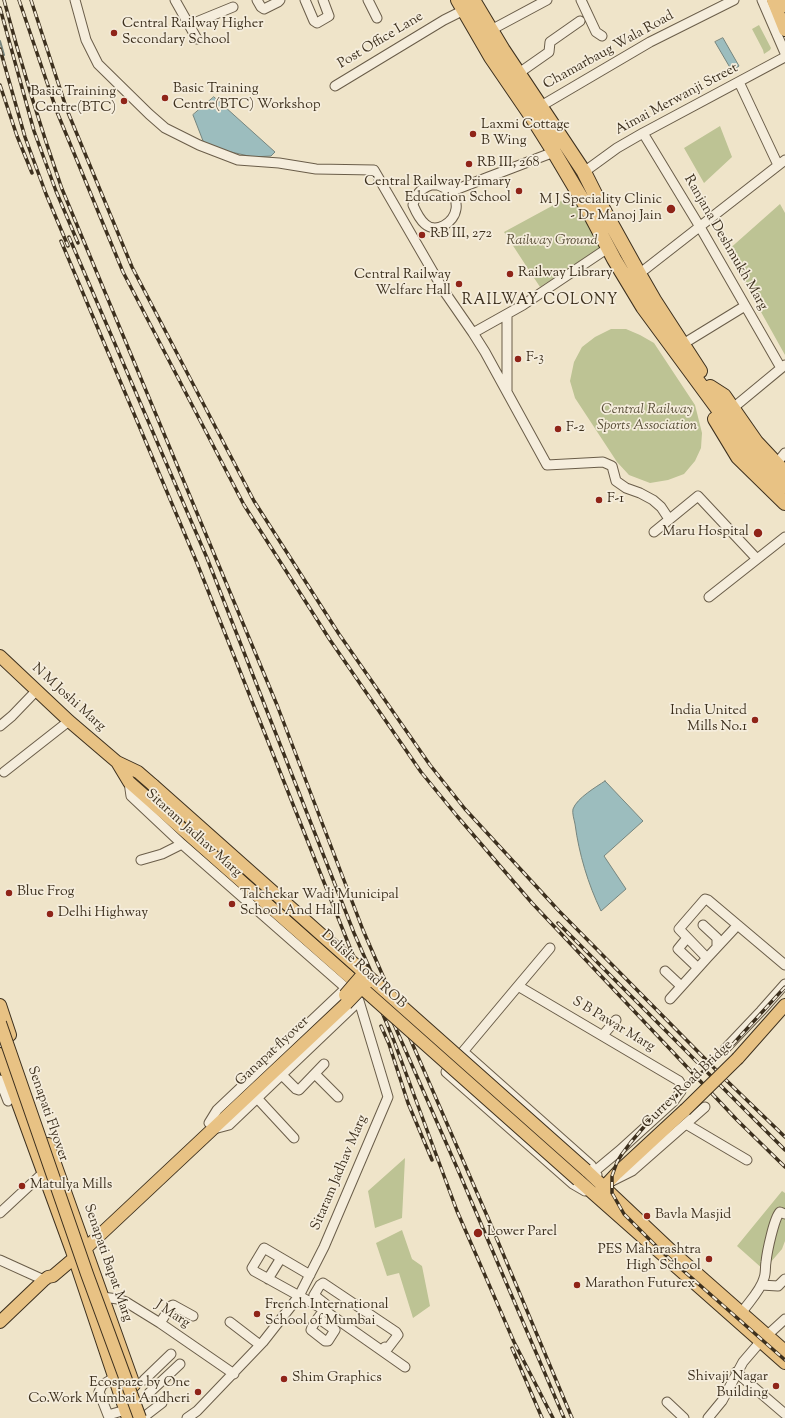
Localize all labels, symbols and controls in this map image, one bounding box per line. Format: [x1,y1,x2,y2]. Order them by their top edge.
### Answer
street label: Chamarbaug Wala Road [541,8,677,94]
street label: Post Office Lane [335,9,427,73]
place label: Central Railway Higher Secondary School [122,17,264,50]
marker: Central Railway Higher Secondary School [109,28,119,38]
street label: Aimai Merwanji Street [613,60,741,140]
place label: Basic Training Centre(BTC) Workshop [173,82,320,114]
place label: Basic Training Centre(BTC) [31,85,116,118]
marker: Basic Training Centre(BTC) Workshop [160,93,170,103]
marker: Basic Training Centre(BTC) [119,96,129,106]
place label: Laxmi Cottage B Wing [481,118,570,150]
marker: Laxmi Cottage B Wing [468,129,478,139]
place label: RB III, 268 [477,156,540,172]
marker: RB III, 268 [464,159,474,169]
street label: Ranjana Deshmukh Marg [679,172,771,314]
place label: Central Railway Primary Education School [364,175,511,208]
marker: Central Railway Primary Education School [514,186,524,196]
place label: M J Speciality Clinic - Dr Manoj Jain [539,193,662,226]
marker: M J Speciality Clinic - Dr Manoj Jain [665,203,677,215]
place label: RB III, 272 [430,227,492,243]
marker: RB III, 272 [417,230,427,240]
park label: Railway Ground [506,234,598,250]
place label: Railway Library [518,266,613,282]
place label: Central Railway Welfare Hall [354,268,451,300]
marker: Railway Library [505,269,515,279]
marker: Central Railway Welfare Hall [454,279,464,289]
district label: RAILWAY COLONY [462,292,618,310]
place label: F-3 [526,351,544,367]
marker: F-3 [513,354,523,364]
park label: Central Railway Sports Association [597,403,697,436]
place label: F-2 [566,421,585,437]
marker: F-2 [553,424,563,434]
place label: F-1 [607,492,624,508]
marker: F-1 [594,495,604,505]
place label: Maru Hospital [663,525,749,541]
marker: Maru Hospital [752,527,764,539]
street label: N M Joshi Marg [28,660,108,736]
place label: India United Mills No.1 [670,704,747,736]
marker: India United Mills No.1 [750,715,760,725]
street label: Sitaram Jadhav Marg [141,786,245,882]
place label: Blue Frog [17,885,74,901]
marker: Blue Frog [4,888,14,898]
place label: Talchekar Wadi Municipal School And Hall [240,888,399,920]
marker: Talchekar Wadi Municipal School And Hall [227,899,237,909]
place label: Delhi Highway [58,906,148,922]
marker: Delhi Highway [45,909,55,919]
street label: Delisle Road ROB [317,927,409,1013]
street label: S B Pawar Marg [569,994,657,1056]
street label: Ganapat flyover [233,1014,313,1090]
street label: Currey Road Bridge [639,1037,737,1133]
street label: Senapati Flyover [23,1064,71,1164]
street label: Sitaram Jadhav Marg [308,1113,372,1233]
place label: Matulya Mills [30,1178,112,1194]
marker: Matulya Mills [17,1181,27,1191]
street label: Senapati Bapat Marg [79,1202,135,1324]
place label: Bavla Masjid [655,1208,731,1224]
marker: Bavla Masjid [642,1211,652,1221]
place label: Lower Parel [487,1225,557,1241]
marker: Lower Parel [472,1227,484,1239]
place label: PES Maharashtra High School [598,1243,701,1276]
marker: PES Maharashtra High School [704,1254,714,1264]
place label: Marathon Futurex [585,1277,695,1293]
marker: Marathon Futurex [572,1280,582,1290]
street label: J Marg [151,1298,193,1332]
place label: French International School of Mumbai [265,1298,389,1330]
marker: French International School of Mumbai [252,1309,262,1319]
place label: Shivaji Nagar Building [687,1370,768,1402]
place label: Shim Graphics [292,1371,382,1387]
marker: Shim Graphics [279,1374,289,1384]
place label: Ecospaze by One Co.Work Mumbai Andheri [28,1376,190,1408]
marker: Shivaji Nagar Building [771,1381,781,1391]
marker: Ecospaze by One Co.Work Mumbai Andheri [193,1387,203,1397]

